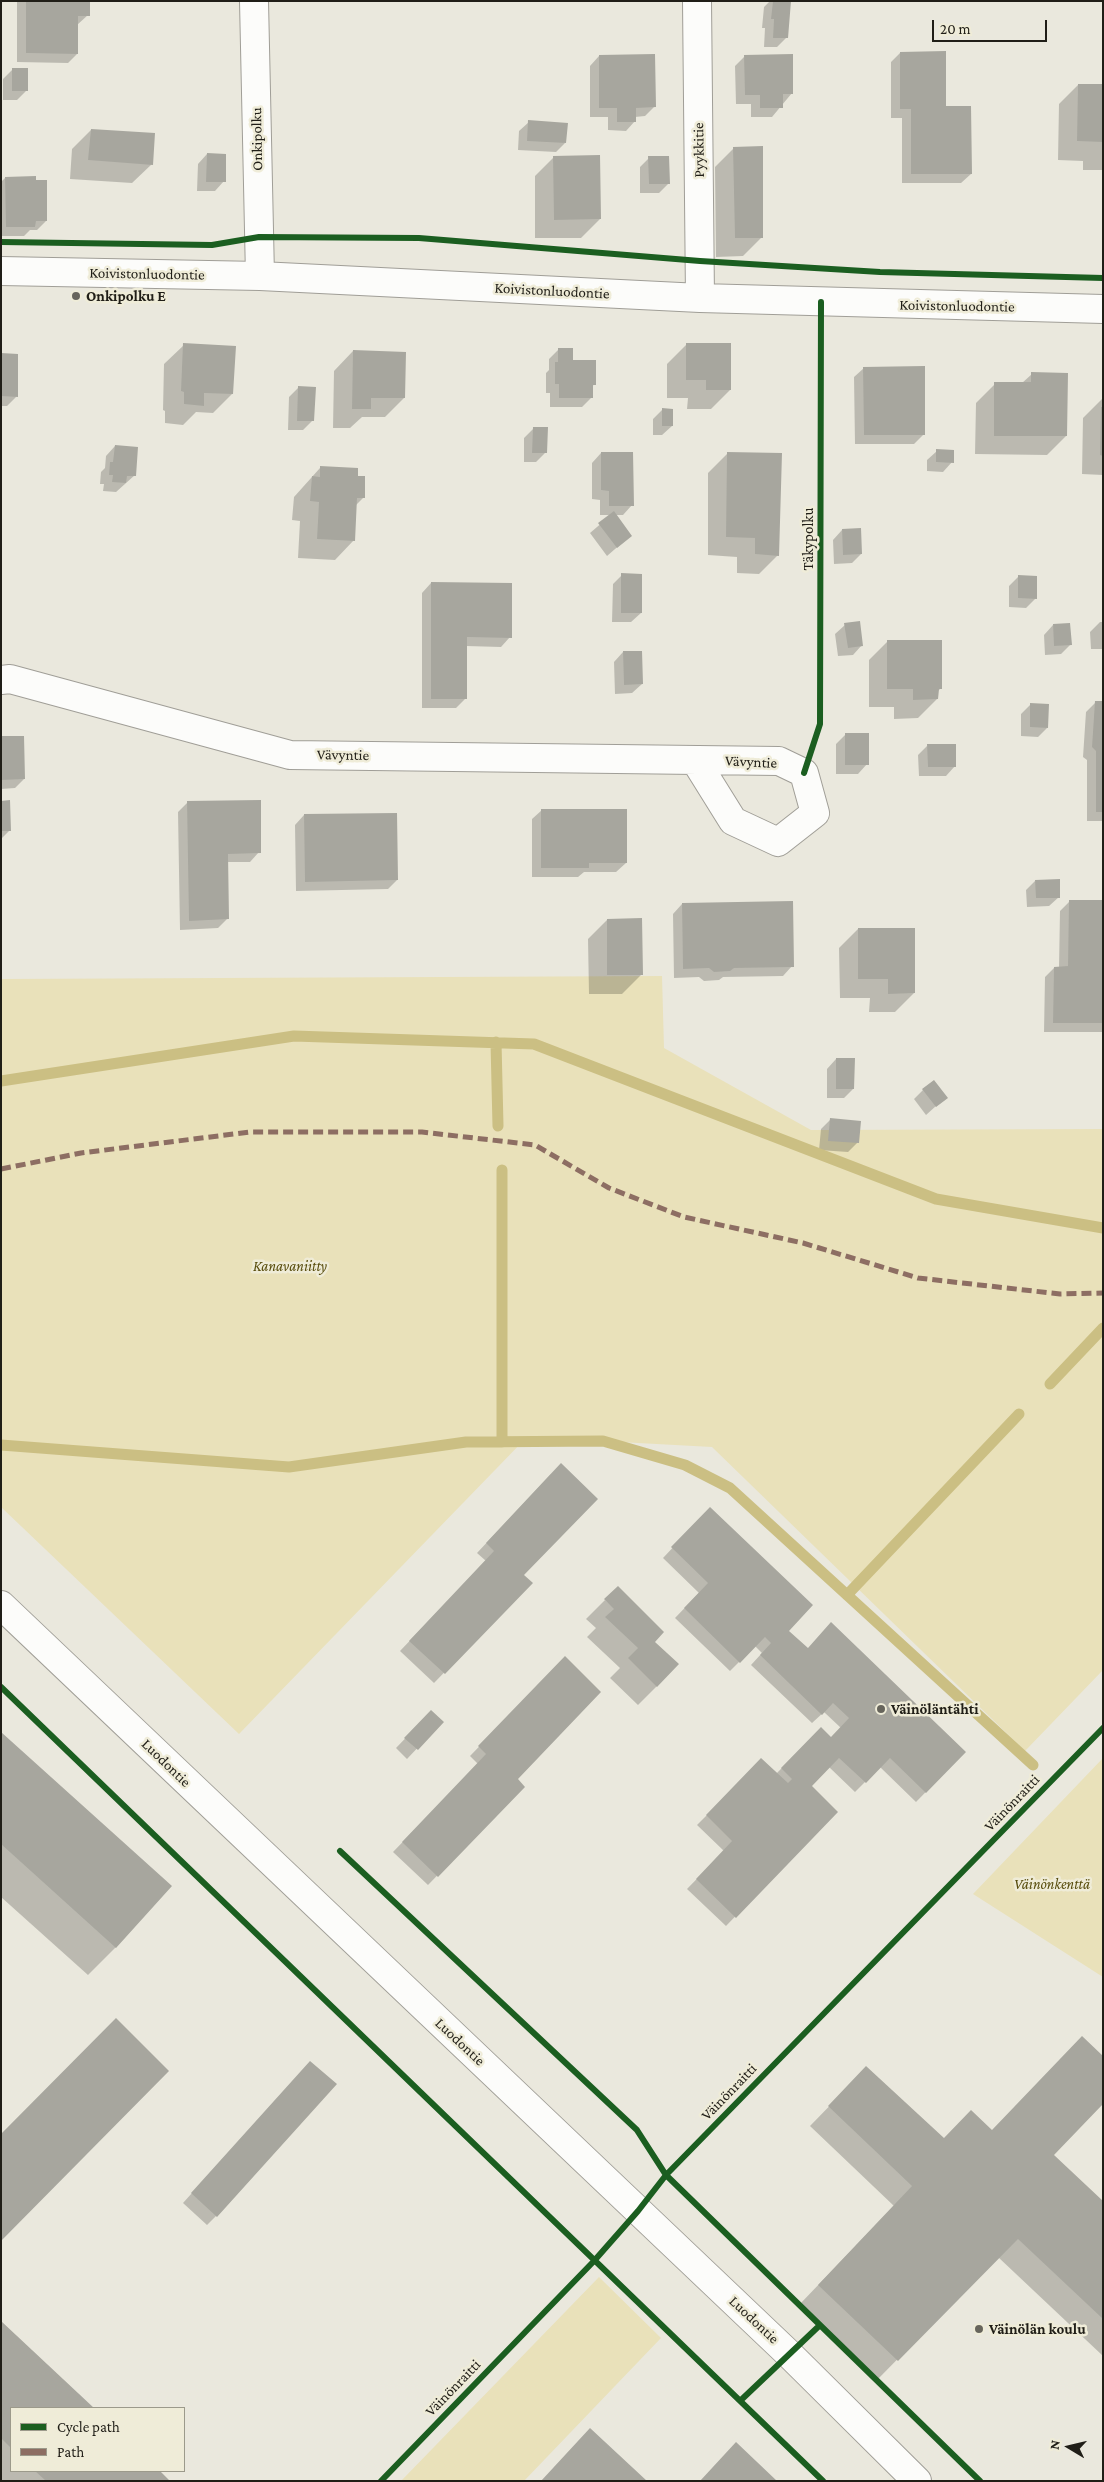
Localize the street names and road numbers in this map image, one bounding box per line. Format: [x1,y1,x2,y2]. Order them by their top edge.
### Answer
street label: Onkipolku [247,107,267,171]
street label: Pyykkitie [690,122,708,178]
street label: Koivistonluodontie [89,264,205,284]
street label: Koivistonluodontie [494,279,610,303]
street label: Koivistonluodontie [899,296,1015,316]
street label: Täkypolku [799,508,817,570]
street label: Vävyntie [317,746,369,764]
street label: Vävyntie [724,752,778,772]
street label: Luodontie [138,1735,194,1791]
street label: Väinönraitti [980,1771,1044,1835]
street label: Luodontie [431,2014,489,2070]
street label: Väinönraitti [697,2060,761,2124]
street label: Luodontie [725,2292,783,2348]
street label: Väinönraitti [421,2356,485,2420]

